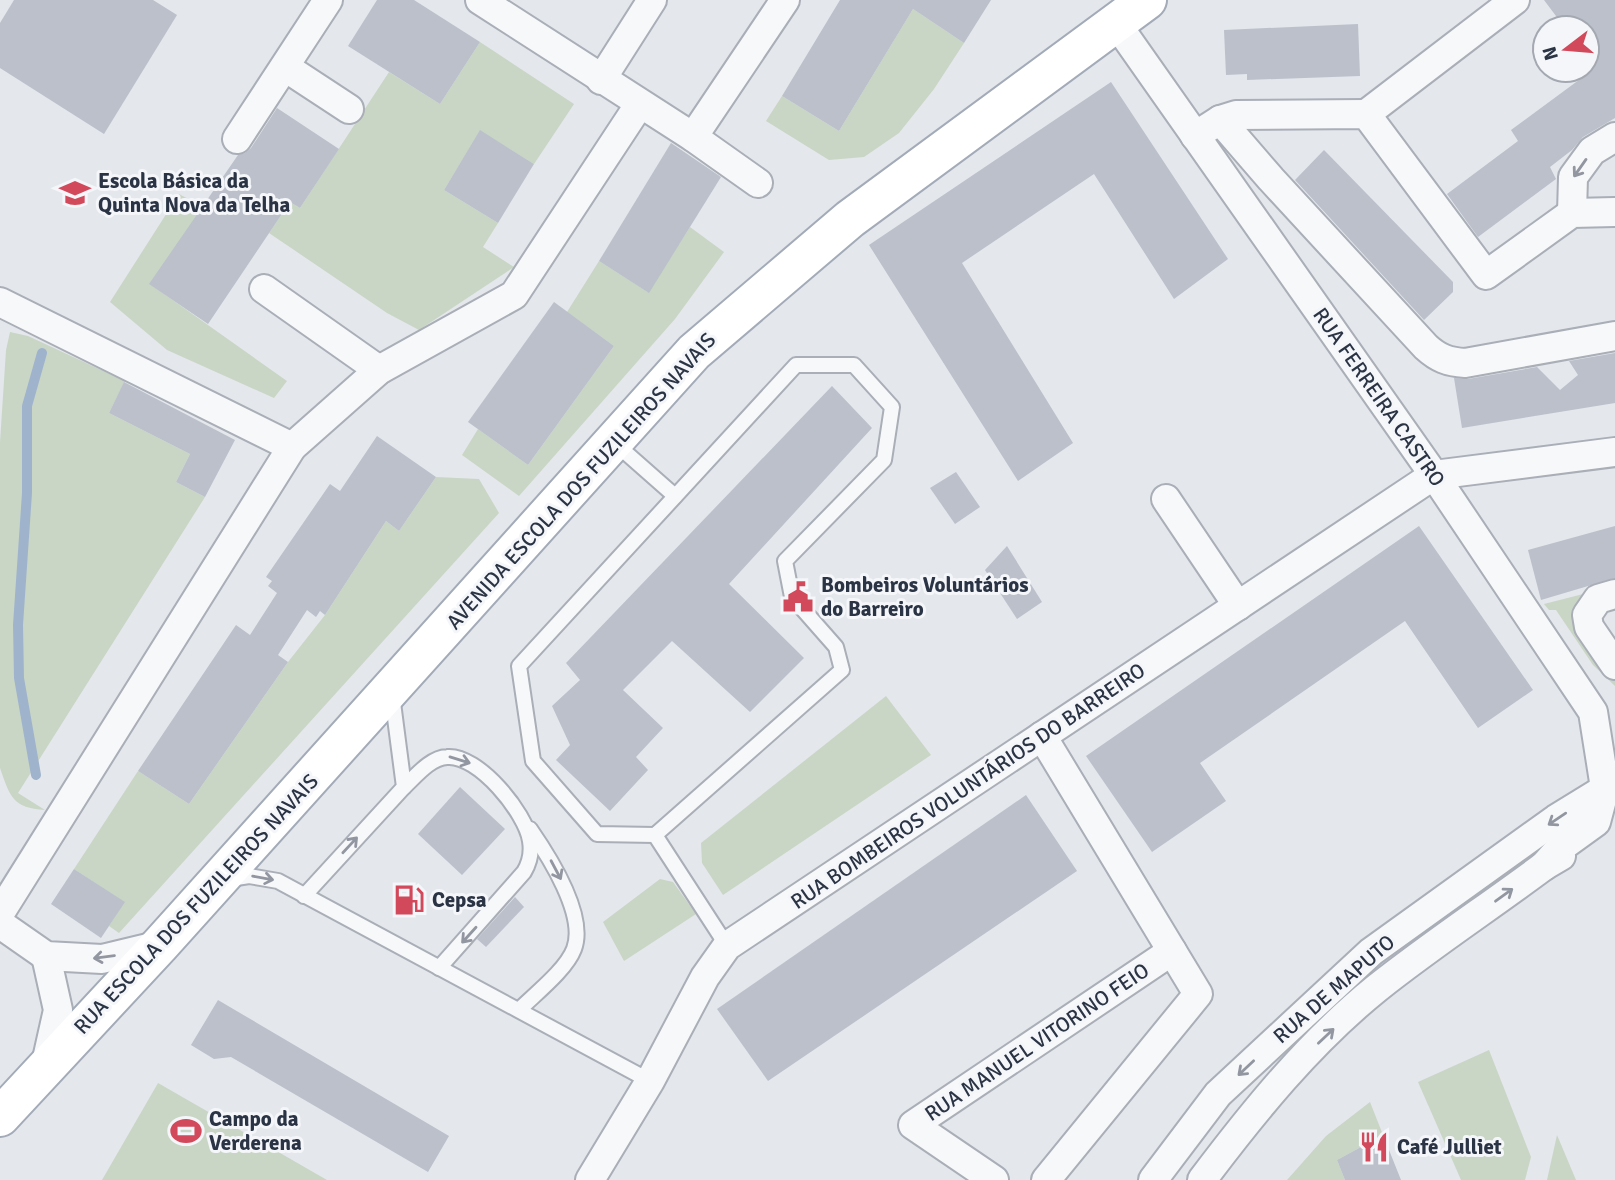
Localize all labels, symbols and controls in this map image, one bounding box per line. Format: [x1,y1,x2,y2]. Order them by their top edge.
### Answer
north arrow [1531,14,1601,84]
text: N [1537,44,1564,63]
one-way arrow [1573,158,1587,177]
place label: Escola Básica da Quinta Nova da Telha [98,168,290,218]
school or university icon: Escola Básica da Quinta Nova da Telha [58,176,92,210]
street label: RUA FERREIRA CASTRO [1307,302,1451,492]
street label: AVENIDA ESCOLA DOS FUZILEIROS NAVAIS [441,327,721,635]
place label: Bombeiros Voluntários do Barreiro [821,572,1029,622]
public building icon: Bombeiros Voluntários do Barreiro [781,580,815,614]
street label: RUA BOMBEIROS VOLUNTÁRIOS DO BARREIRO [786,657,1150,915]
one-way arrow [449,755,471,768]
street label: RUA ESCOLA DOS FUZILEIROS NAVAIS [68,768,324,1040]
one-way arrow [1548,812,1567,826]
one-way arrow [342,836,358,854]
one-way arrow [549,860,563,880]
one-way arrow [251,872,274,885]
fuel station icon: Cepsa [392,883,426,917]
place label: Cepsa [432,887,487,913]
one-way arrow [1495,888,1514,903]
one-way arrow [461,926,477,944]
street label: RUA DE MAPUTO [1268,929,1400,1049]
one-way arrow [93,950,116,963]
street label: RUA MANUEL VITORINO FEIO [920,957,1154,1127]
one-way arrow [1317,1027,1334,1044]
one-way arrow [1238,1059,1255,1076]
place label: Campo da Verderena [209,1106,302,1156]
sports icon: Campo da Verderena [169,1114,203,1148]
restaurant icon: Café Julliet [1357,1130,1391,1164]
place label: Café Julliet [1397,1134,1502,1160]

